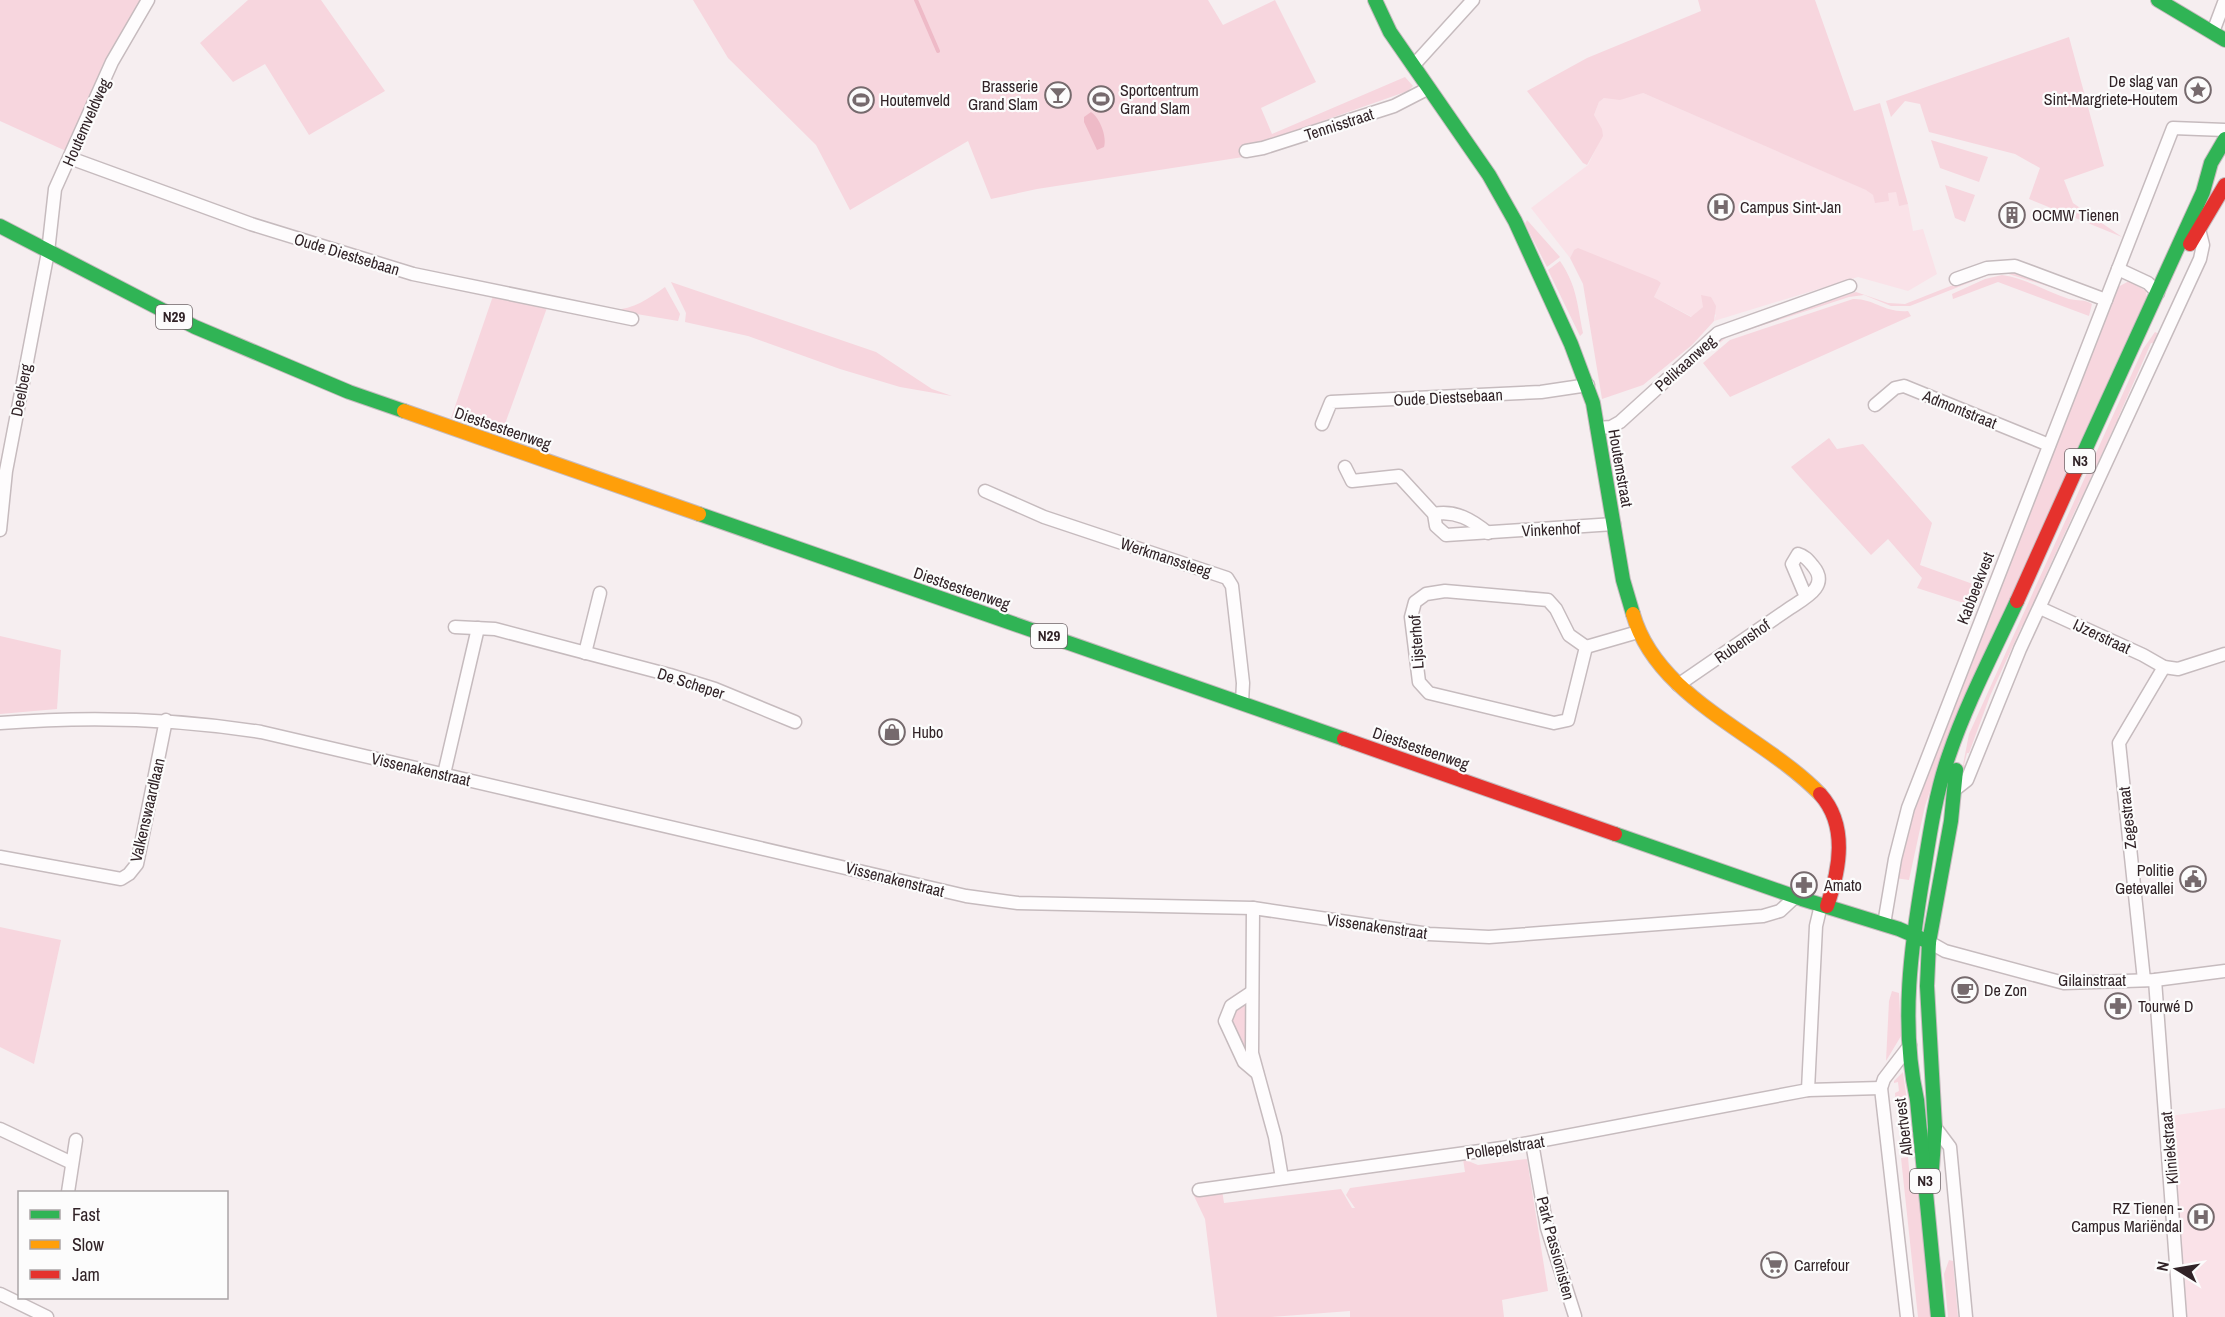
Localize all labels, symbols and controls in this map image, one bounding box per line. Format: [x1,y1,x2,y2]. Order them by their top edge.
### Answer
place label: De slag van Sint-Margriete-Houtem [2044,70,2178,110]
street label: Houtemveldweg [57,74,115,169]
place label: Brasserie Grand Slam [968,75,1038,115]
place icon: De slag van Sint-Margriete-Houtem [2183,75,2213,105]
place label: Sportcentrum Grand Slam [1120,79,1199,119]
bar icon: Brasserie Grand Slam [1043,80,1073,110]
sports icon: Sportcentrum Grand Slam [1086,84,1116,114]
sports icon: Houtemveld [846,85,876,115]
place label: Houtemveld [880,89,950,111]
street label: Tennisstraat [1302,102,1377,146]
hospital icon: Campus Sint-Jan [1706,192,1736,222]
place label: Campus Sint-Jan [1740,196,1841,218]
building icon: OCMW Tienen [1997,200,2027,230]
place label: OCMW Tienen [2032,204,2119,226]
street label: Oude Diestsebaan [291,227,403,281]
road number: N29 [156,305,192,329]
street label: Pelikaanweg [1650,329,1721,396]
street label: Deelberg [5,361,37,418]
street label: Oude Diestsebaan [1393,383,1503,411]
street label: Admontstraat [1919,384,2001,434]
street label: Diestsesteenweg [452,401,555,455]
street label: Houtemstraat [1603,427,1639,509]
road number: N3 [2065,449,2095,473]
street label: Vinkenhof [1521,516,1581,542]
street label: Werkmanssteeg [1118,532,1215,582]
street label: Kabbeekvest [1951,548,1999,627]
street label: Diestsesteenweg [911,561,1014,615]
street label: IJzerstraat [2070,613,2135,659]
street label: Lijsterhof [1403,614,1429,670]
street label: Rubenshof [1710,614,1775,668]
road number: N29 [1031,624,1067,648]
street label: De Scheper [655,662,728,704]
shop icon: Hubo [877,717,907,747]
place label: Hubo [912,721,943,743]
street label: Diestsesteenweg [1370,721,1473,775]
street label: Vissenakenstraat [369,747,473,791]
street label: Valkenswaardlaan [124,756,170,864]
street label: Zegestraat [2113,785,2141,850]
street label: Vissenakenstraat [843,856,947,902]
place label: Politie Getevallei [2115,859,2174,899]
public building icon: Politie Getevallei [2178,864,2208,894]
pharmacy icon: Amato [1789,870,1819,900]
place label: Amato [1823,874,1862,896]
street label: Vissenakenstraat [1325,908,1429,944]
street label: Gilainstraat [2058,969,2126,991]
cafe icon: De Zon [1950,975,1980,1005]
place label: De Zon [1984,979,2027,1001]
pharmacy icon: Tourwé D [2103,991,2133,1021]
place label: Tourwé D [2138,995,2193,1017]
street label: Albertvest [1888,1096,1918,1158]
street label: Kliniekstraat [2155,1110,2183,1185]
street label: Pollepelstraat [1464,1130,1546,1164]
road number: N3 [1910,1169,1940,1193]
legend [18,1191,228,1299]
street label: Park Passionisten [1532,1194,1580,1302]
place label: RZ Tienen - Campus Mariëndal [2071,1197,2183,1237]
text: Fast [72,1202,100,1227]
hospital icon: RZ Tienen - Campus Mariëndal [2186,1202,2216,1232]
text: Slow [72,1232,104,1257]
north arrow [2147,1239,2207,1299]
supermarket icon: Carrefour [1759,1250,1789,1280]
place label: Carrefour [1794,1254,1850,1276]
text: N [2151,1259,2174,1273]
text: Jam [72,1262,100,1287]

